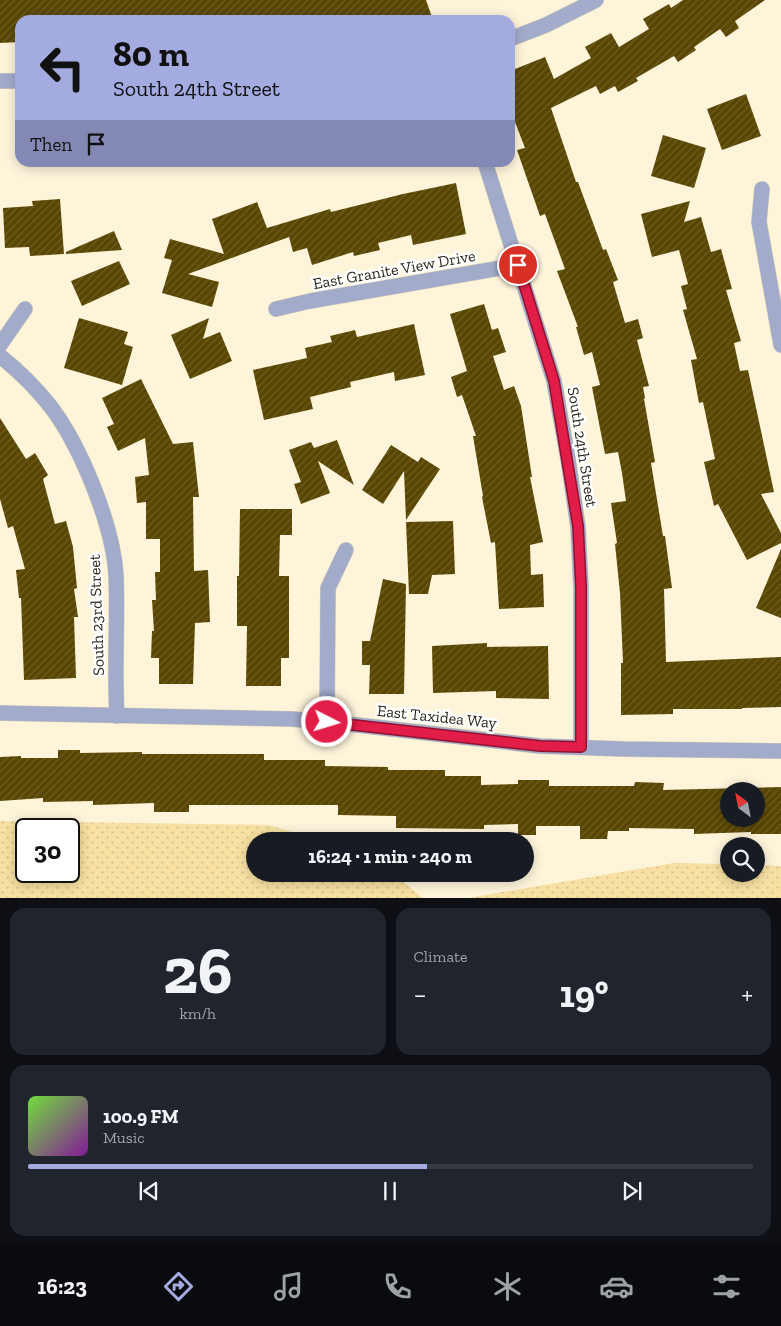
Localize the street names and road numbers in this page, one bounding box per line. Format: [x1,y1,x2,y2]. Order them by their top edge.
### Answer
street label: East Granite View Drive [311,246,477,293]
street label: South 24th Street [564,386,601,509]
street label: South 23rd Street [85,554,108,676]
street label: East Taxidea Way [376,701,499,732]

